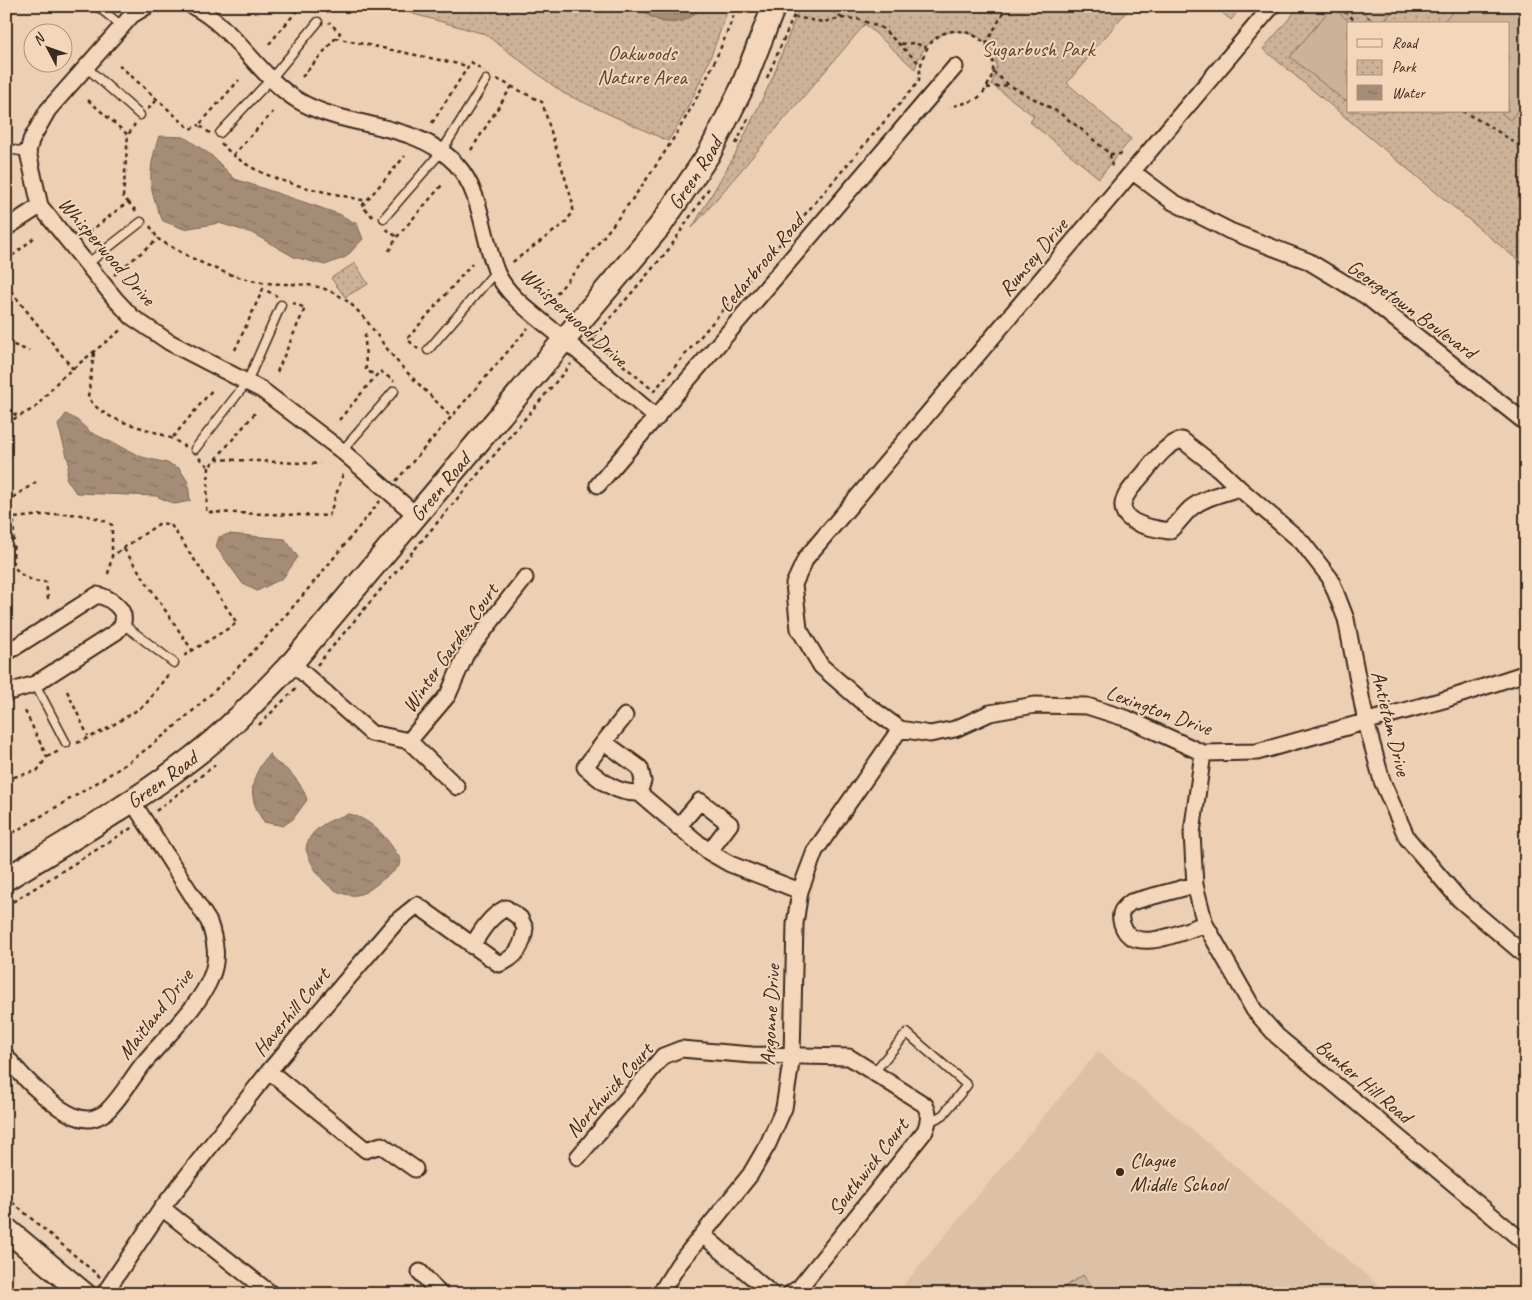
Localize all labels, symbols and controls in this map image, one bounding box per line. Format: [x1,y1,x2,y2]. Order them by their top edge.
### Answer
north arrow [22,22,72,72]
legend [1347,22,1510,112]
text: N [29,29,49,49]
text: Road [1392,34,1419,53]
park label: Sugarbush Park [982,36,1097,62]
park label: Oakwoods Nature Area [597,40,688,90]
text: Park [1392,58,1417,77]
text: Water [1392,84,1426,103]
street label: Green Road [662,130,730,214]
street label: Whisperwood Drive [53,191,162,312]
street label: Cedarbrook Road [712,206,811,318]
street label: Rumsey Drive [993,211,1075,301]
street label: Georgetown Boulevard [1342,253,1484,366]
street label: Whisperwood Drive [515,262,634,373]
street label: Green Road [404,446,478,527]
street label: Winter Garden Court [396,577,505,717]
street label: Antietam Drive [1365,668,1417,779]
street label: Lexington Drive [1103,679,1216,741]
street label: Green Road [122,744,205,814]
street label: Haverhill Court [247,961,337,1061]
street label: Argonne Drive [754,962,786,1066]
street label: Maitland Drive [112,963,199,1064]
street label: Bunker Hill Road [1311,1033,1420,1131]
street label: Northwick Court [560,1036,660,1143]
street label: Southwick Court [822,1112,915,1221]
place label: Clague Middle School [1130,1147,1230,1197]
marker: Clague Middle School [1114,1166,1126,1178]

